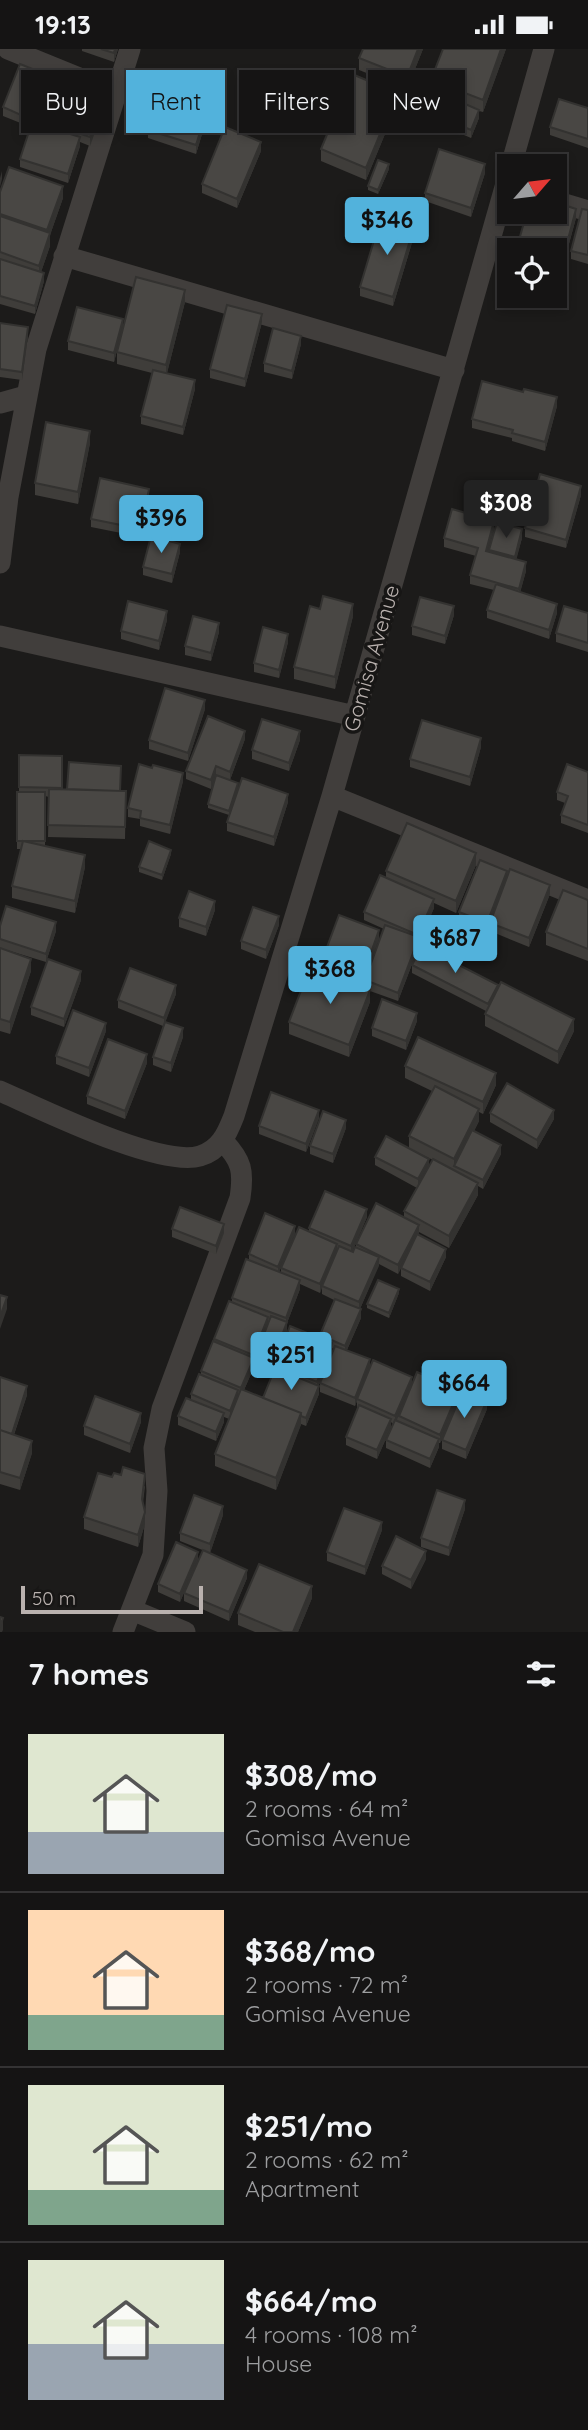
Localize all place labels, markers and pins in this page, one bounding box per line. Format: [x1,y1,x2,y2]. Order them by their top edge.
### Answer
pin: $346 [346,197,428,257]
pin: $308 [465,481,547,540]
pin: $396 [120,496,202,555]
pin: $687 [414,915,496,975]
pin: $368 [289,947,371,1006]
pin: $251 [250,1333,332,1392]
pin: $664 [423,1361,505,1420]

